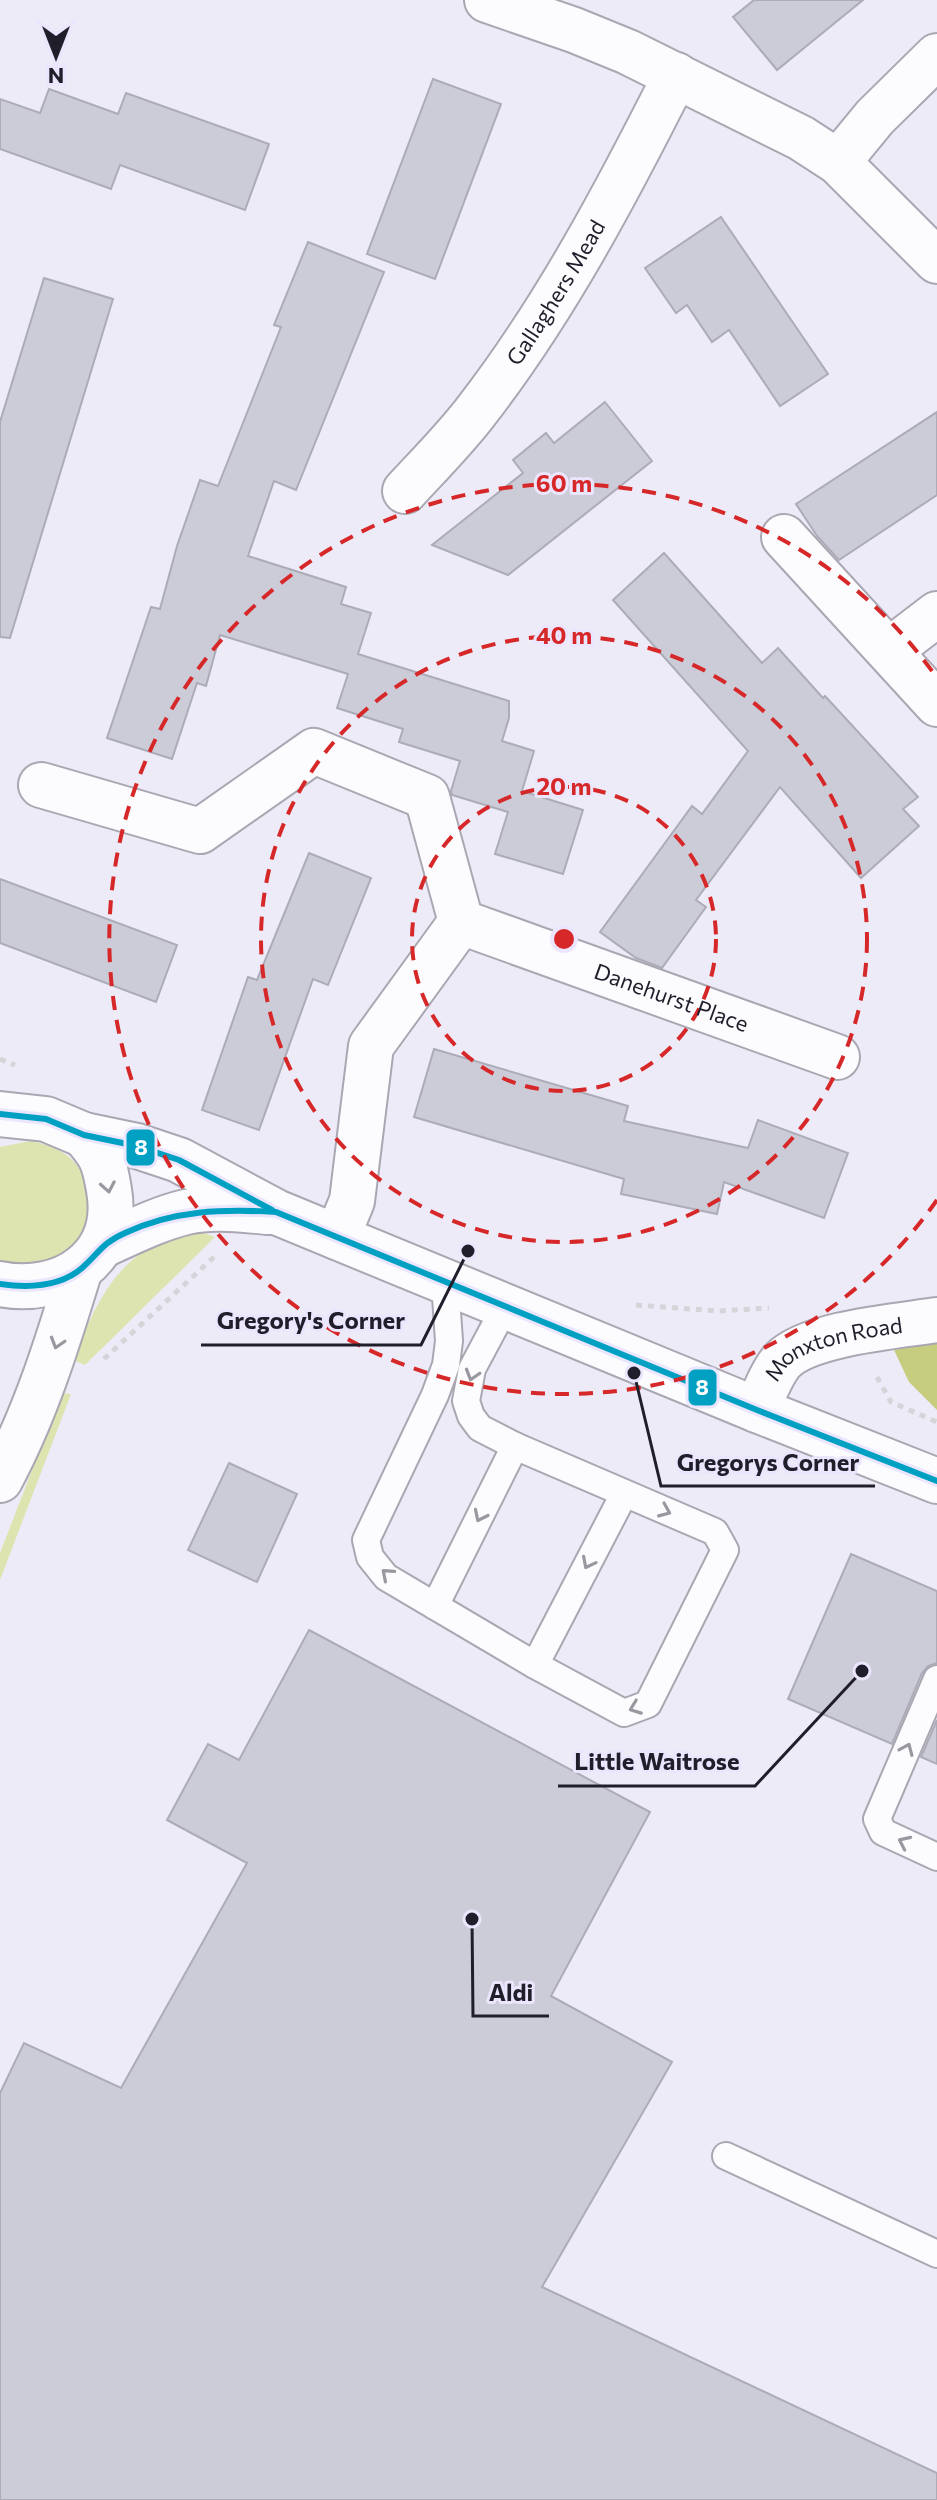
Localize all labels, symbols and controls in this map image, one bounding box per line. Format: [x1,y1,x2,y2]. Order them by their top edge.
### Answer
north arrow [16,16,96,96]
text: N [48,63,64,90]
street label: Gallaghers Mead [500,215,610,370]
text: 60 m [536,468,592,497]
text: 40 m [536,620,592,649]
text: 20 m [537,771,591,800]
centre of rings [550,925,578,953]
street label: Danehurst Place [591,957,752,1037]
line badge: 8 [125,1128,156,1167]
text: 8 [134,1133,148,1160]
one-way arrow [99,1181,116,1194]
callout: Gregory's Corner [201,1297,421,1345]
text: Gregory's Corner [217,1305,405,1334]
street label: Monxton Road [758,1311,904,1386]
one-way arrow [50,1336,66,1350]
one-way arrow [465,1368,481,1381]
line badge: 8 [687,1368,718,1407]
text: 8 [695,1373,709,1400]
callout: Gregorys Corner [661,1438,875,1486]
text: Gregorys Corner [677,1447,859,1476]
one-way arrow [657,1501,671,1518]
one-way arrow [474,1507,490,1522]
one-way arrow [582,1555,597,1570]
one-way arrow [381,1569,396,1584]
one-way arrow [629,1698,643,1715]
callout: Little Waitrose [558,1738,755,1786]
one-way arrow [898,1743,914,1757]
text: Little Waitrose [574,1746,740,1775]
one-way arrow [897,1836,912,1852]
callout: Aldi [473,1968,549,2016]
text: Aldi [489,1977,533,2006]

